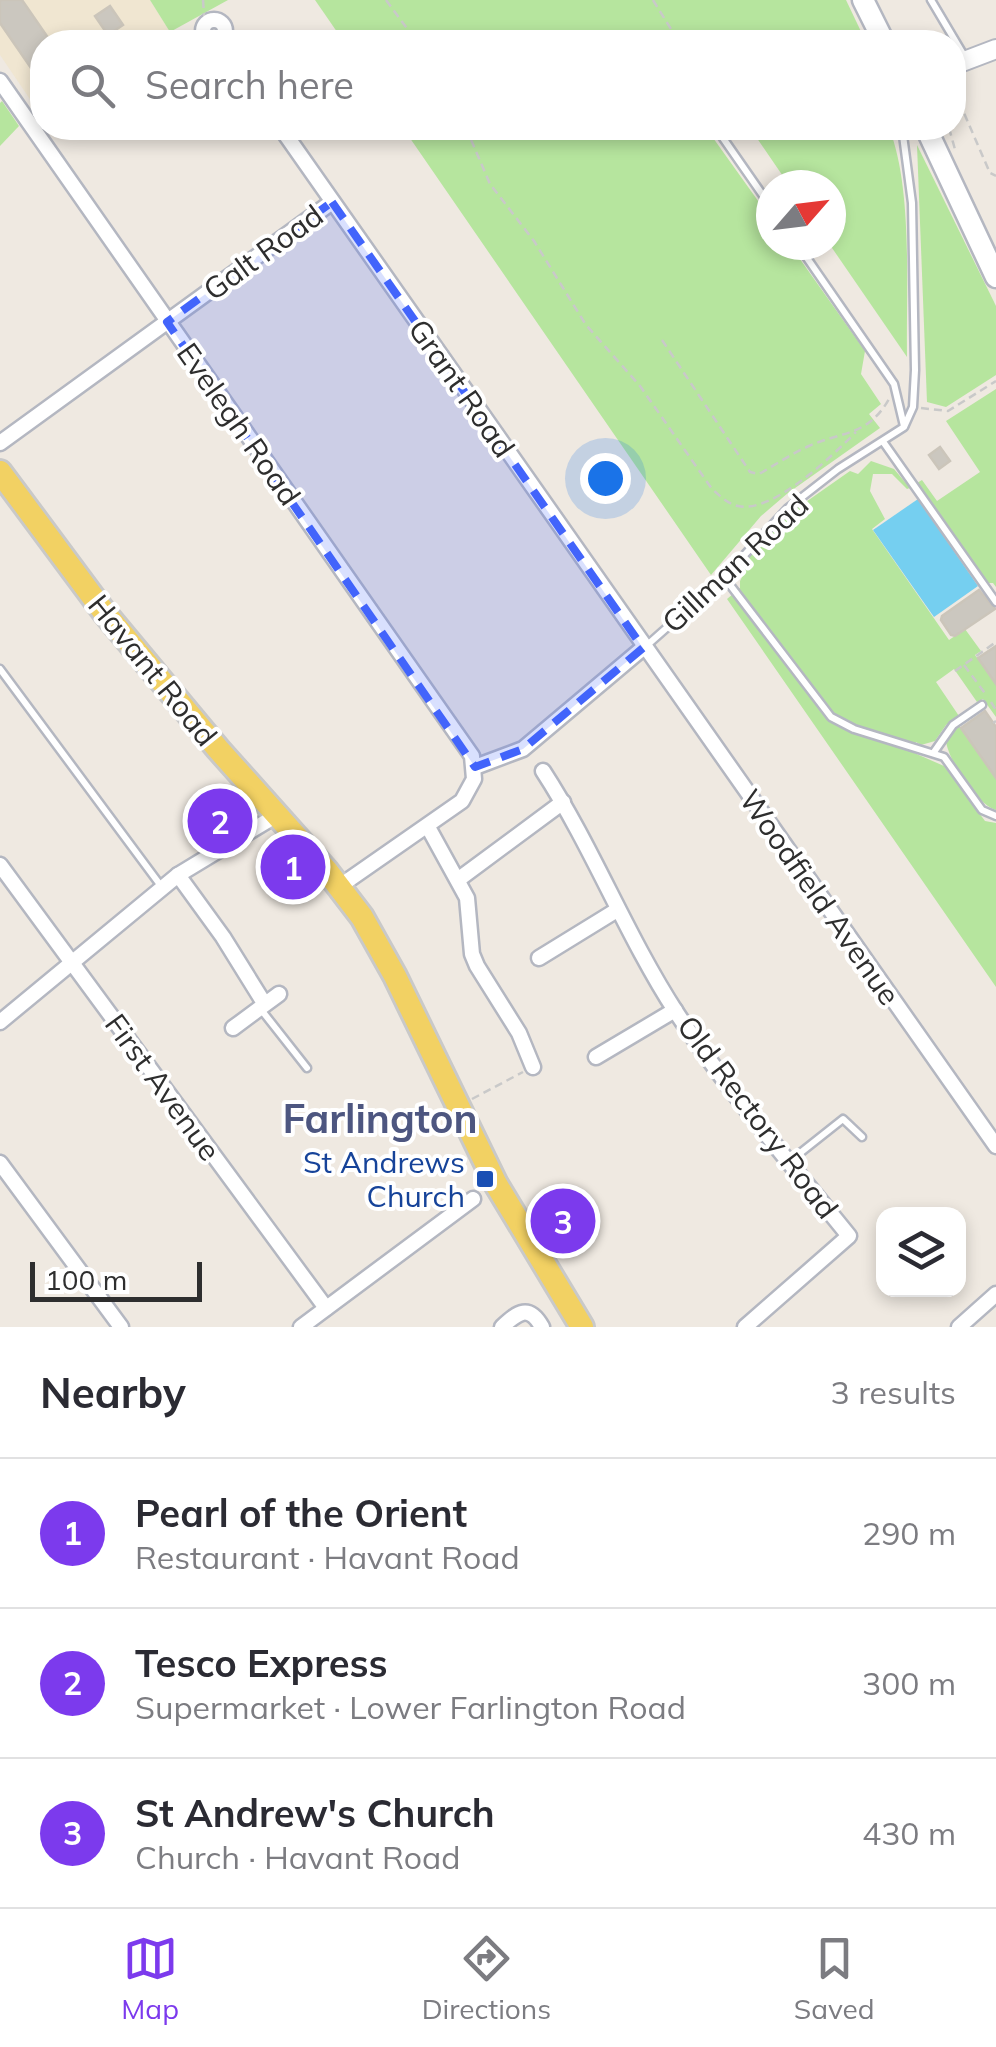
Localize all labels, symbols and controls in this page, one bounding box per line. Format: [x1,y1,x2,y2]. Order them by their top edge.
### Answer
search box [30,30,966,140]
icon: search [65,58,120,113]
text: Search here [145,61,354,109]
north arrow [756,170,846,260]
street label: Galt Road [196,196,330,308]
street label: Grant Road [401,312,523,464]
street label: Evelegh Road [169,335,309,513]
your location [580,453,631,504]
street label: Gillman Road [654,485,816,641]
street label: Havant Road [80,587,226,753]
street label: Woodfield Avenue [731,782,909,1012]
pin: 2 [188,784,252,858]
pin: 1 [260,830,326,904]
street label: First Avenue [97,1006,229,1168]
street label: Old Rectory Road [669,1008,847,1226]
district label: Farlington [282,1093,478,1143]
place label: St Andrews Church [303,1143,465,1215]
marker: St Andrews Church [474,1168,496,1190]
pin: 3 [530,1184,596,1258]
map controls [876,1207,966,1297]
button: layers [876,1207,966,1297]
scale bar [30,1257,202,1302]
text: 100 m [45,1262,127,1297]
text: Nearby [40,1366,186,1419]
text: 3 results [831,1372,956,1412]
text: Pearl of the Orient [135,1489,467,1537]
text: 1 [63,1513,82,1553]
text: 290 m [862,1513,956,1553]
text: Restaurant · Havant Road [135,1537,520,1577]
text: Tesco Express [135,1639,388,1687]
text: 2 [63,1663,82,1703]
text: 300 m [862,1663,956,1703]
text: Supermarket · Lower Farlington Road [135,1687,686,1727]
text: St Andrew's Church [135,1789,495,1837]
text: 3 [63,1813,82,1853]
text: 430 m [862,1813,956,1853]
text: Church · Havant Road [135,1837,460,1877]
tab: Map [121,1931,179,2026]
tab: Directions [422,1931,551,2026]
tab: Saved [794,1931,875,2026]

